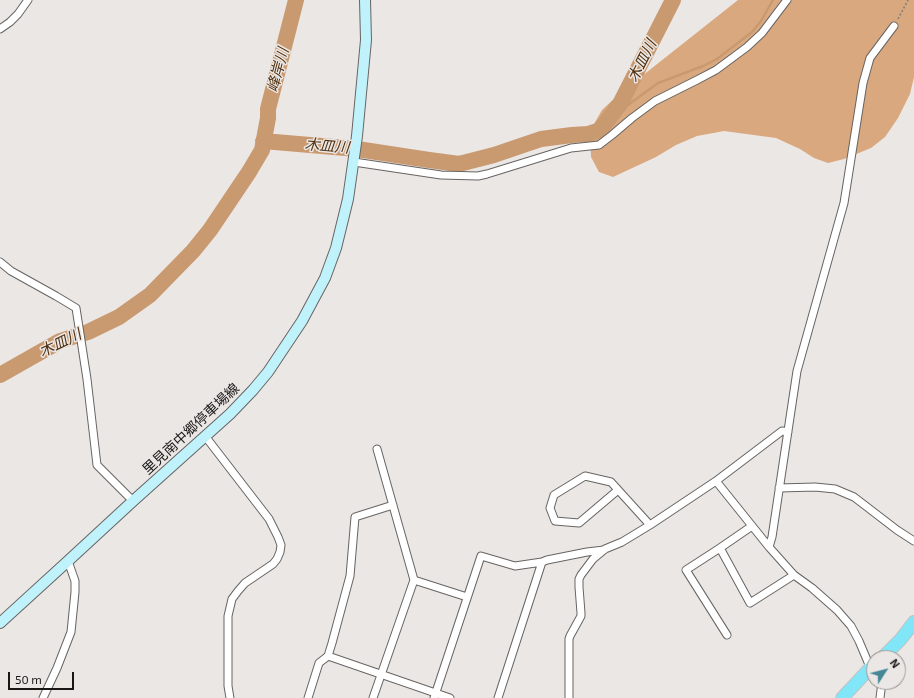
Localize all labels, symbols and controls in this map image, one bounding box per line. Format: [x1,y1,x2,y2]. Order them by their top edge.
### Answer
water label: 木皿川 [624,37,660,85]
water label: 峰岸川 [263,46,293,94]
water label: 木皿川 [304,135,350,157]
water label: 木皿川 [36,325,84,361]
street label: 里見南中郷停車場線 [139,380,243,478]
north arrow [866,650,906,690]
text: N [888,656,903,670]
scale bar [10,664,76,690]
text: 50 m [15,672,42,686]

